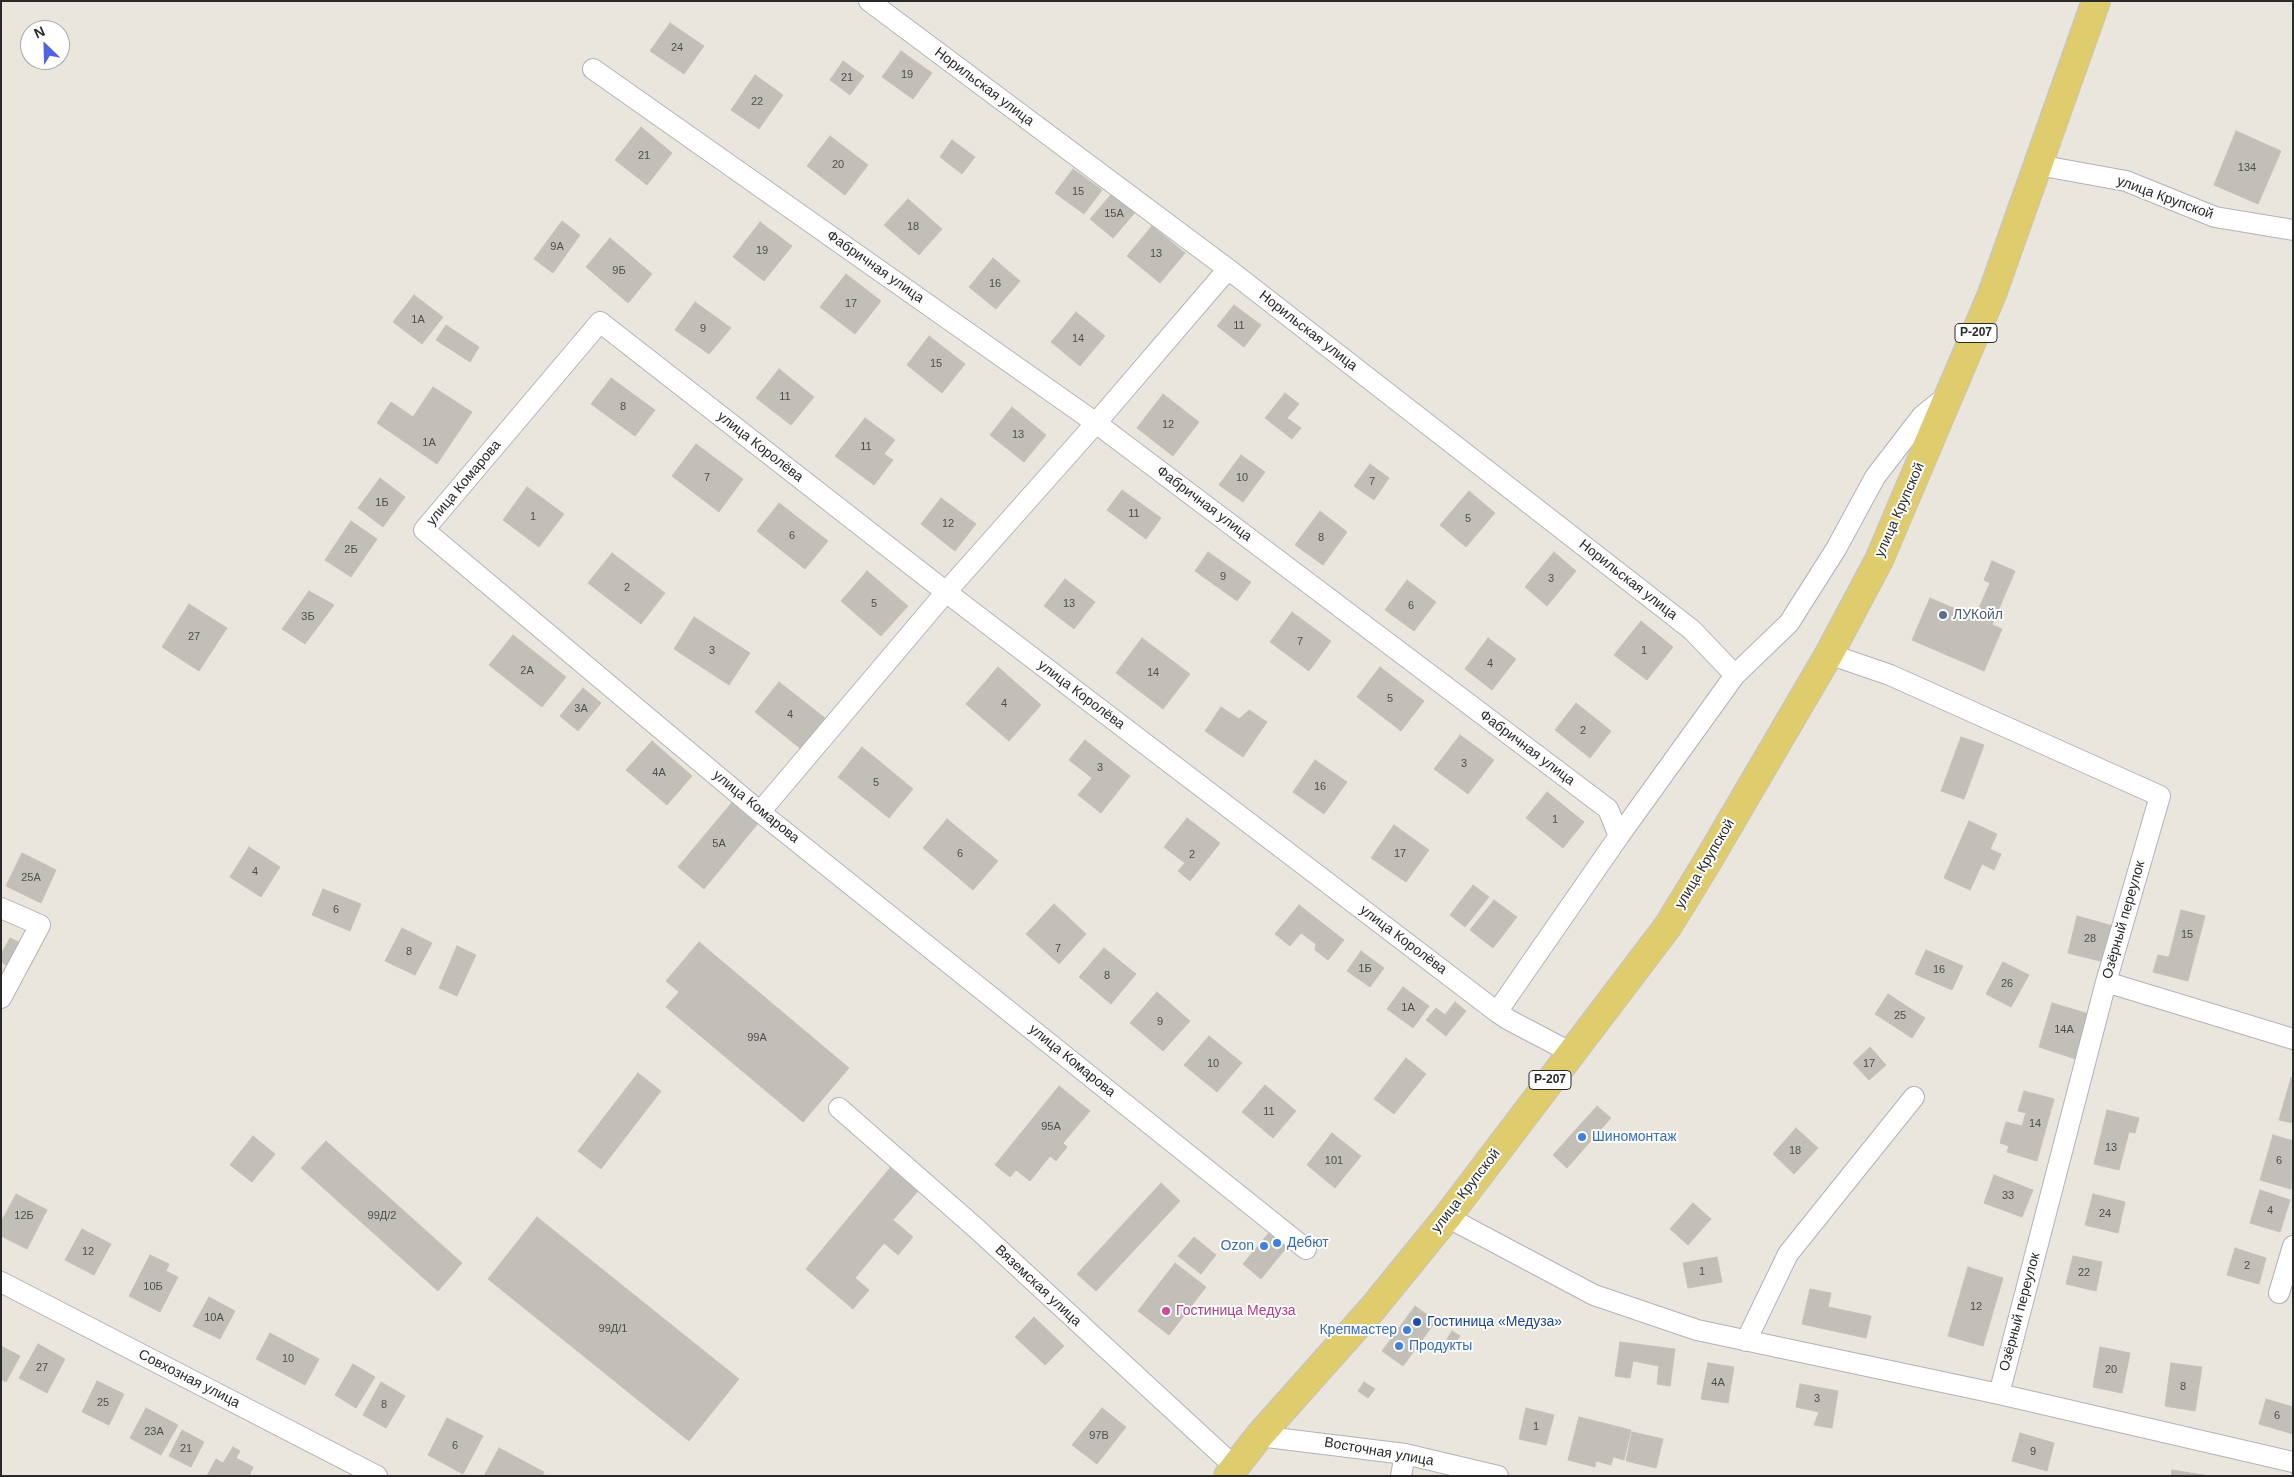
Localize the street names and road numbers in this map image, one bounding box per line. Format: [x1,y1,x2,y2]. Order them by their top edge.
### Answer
street label: Норильская улица [931,44,1037,130]
street label: улица Крупской [2114,173,2216,223]
street label: Фабричная улица [823,227,927,307]
street label: Норильская улица [1255,287,1361,375]
road number: Р-207 [1955,323,1997,342]
street label: улица Королёва [714,408,806,486]
street label: улица Комарова [423,437,505,529]
street label: улица Крупской [1872,460,1928,560]
street label: Фабричная улица [1153,463,1255,545]
street label: Норильская улица [1575,536,1681,624]
street label: улица Королёва [1034,657,1128,733]
street label: Фабричная улица [1476,707,1578,789]
street label: улица Комарова [709,767,803,847]
street label: улица Крупской [1672,816,1738,912]
street label: Озёрный переулок [2099,859,2149,981]
street label: улица Королёва [1356,902,1450,978]
street label: улица Комарова [1025,1021,1119,1101]
road number: Р-207 [1529,1070,1571,1090]
street label: улица Крупской [1428,1146,1504,1236]
street label: Вяземская улица [991,1242,1085,1330]
street label: Озёрный переулок [1996,1251,2044,1373]
street label: Совхозная улица [135,1346,243,1412]
street label: Восточная улица [1323,1434,1435,1470]

